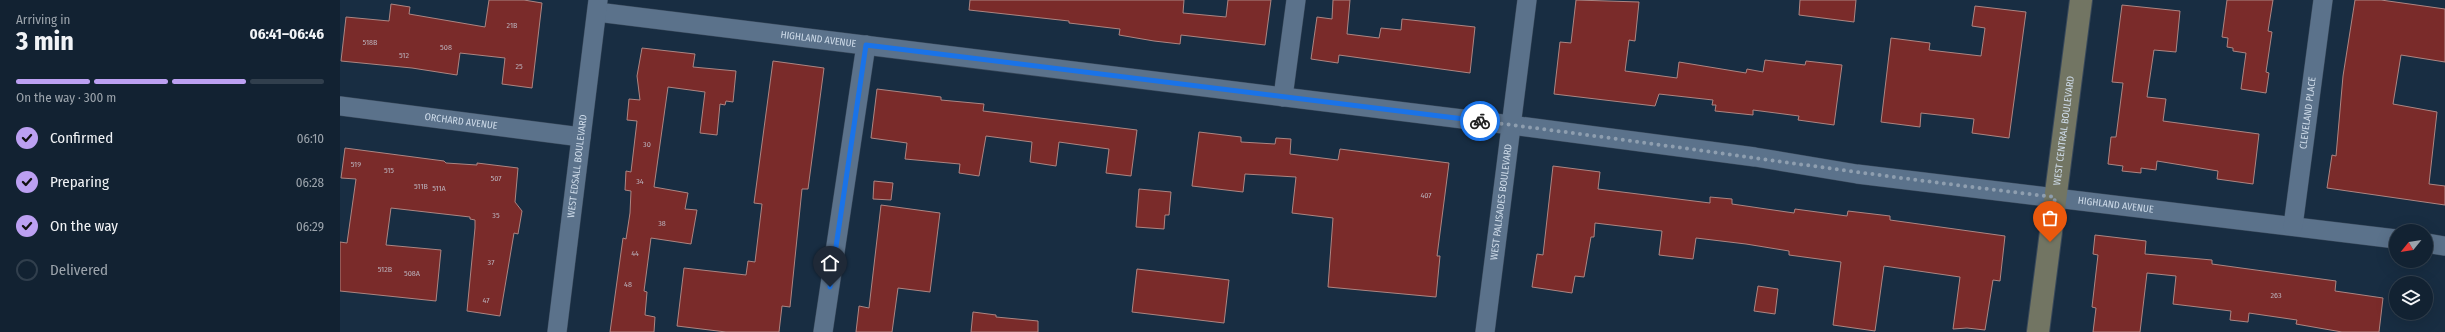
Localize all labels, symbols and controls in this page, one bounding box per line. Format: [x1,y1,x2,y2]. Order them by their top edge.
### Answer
text: Arriving in [16,12,70,27]
house number: 21B [507,21,518,30]
text: 06:41–06:46 [249,25,324,43]
text: 3 min [16,26,74,57]
street label: HIGHLAND AVENUE [780,29,857,50]
house number: 518B [363,38,378,47]
house number: 508 [440,43,452,52]
house number: 512 [399,51,409,60]
house number: 25 [515,62,523,71]
street label: WEST CENTRAL BOULEVARD [2051,75,2077,186]
street label: CLEVELAND PLACE [2297,76,2319,150]
text: On the way · 300 m [16,90,116,105]
courier [1460,101,1500,141]
icon: bike [1469,110,1491,132]
street label: ORCHARD AVENUE [424,111,498,132]
street label: WEST EDSALL BOULEVARD [565,114,590,219]
icon: check [16,127,38,149]
text: Confirmed [50,129,113,147]
text: 06:10 [297,131,324,146]
house number: 30 [643,140,651,149]
street label: WEST PALISADES BOULEVARD [1488,143,1515,261]
house number: 519 [351,160,361,169]
house number: 515 [384,166,394,175]
icon: check [16,171,38,193]
text: Preparing [50,173,109,191]
house number: 507 [491,174,502,183]
text: 06:28 [296,175,324,190]
house number: 34 [636,177,644,186]
house number: 511B [414,182,429,191]
house number: 511A [432,184,447,193]
house number: 407 [1420,191,1432,200]
street label: HIGHLAND AVENUE [2077,195,2154,216]
pin [2033,201,2067,242]
icon: bag [2039,207,2061,229]
house number: 35 [492,211,500,220]
icon: check [16,215,38,237]
text: On the way [50,217,118,235]
text: 06:29 [296,219,324,234]
house number: 38 [658,219,666,228]
north arrow [2389,224,2433,268]
map controls [2389,224,2433,320]
pin [813,246,847,287]
house number: 44 [631,249,639,258]
icon: home [819,252,841,274]
house number: 37 [488,258,495,267]
text: Delivered [50,261,108,279]
house number: 512B [378,265,393,274]
house number: 508A [404,269,421,278]
button: layers [2389,276,2433,320]
house number: 48 [624,280,632,289]
house number: 263 [2270,291,2282,300]
house number: 47 [483,296,490,305]

